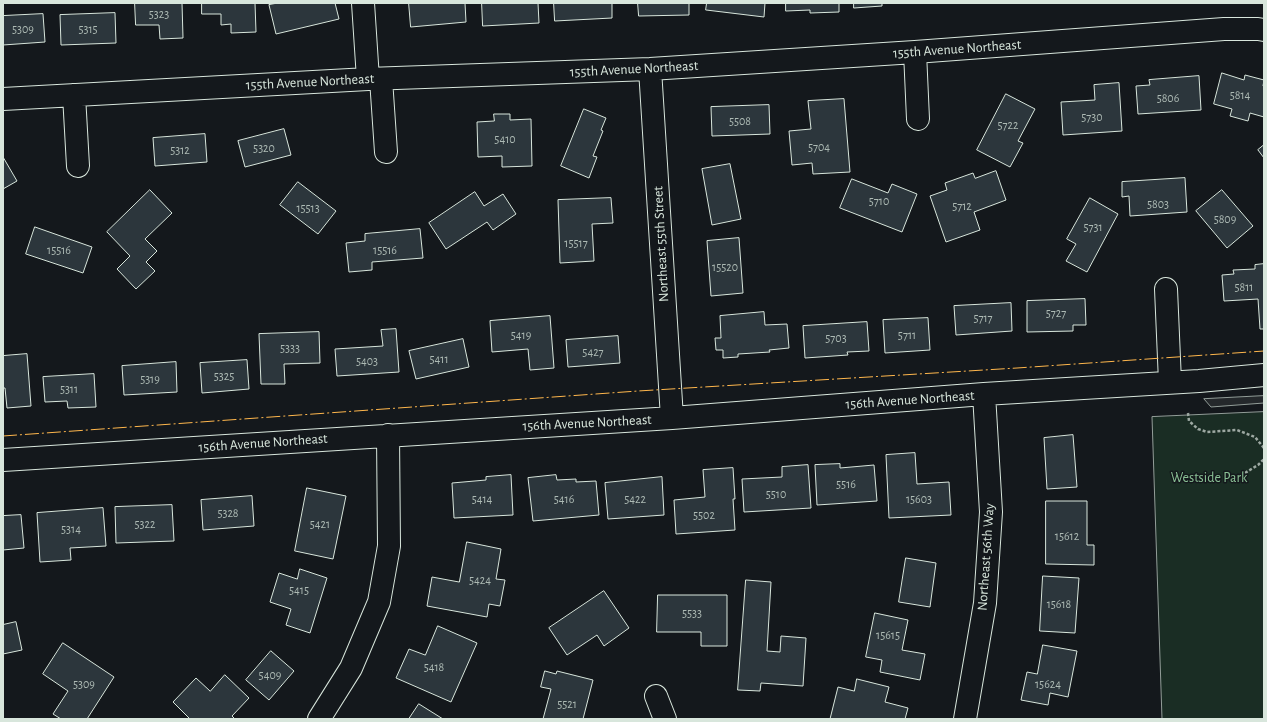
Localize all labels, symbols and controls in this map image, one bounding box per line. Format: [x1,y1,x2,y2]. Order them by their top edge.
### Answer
house number: 5323 [149,7,169,21]
house number: 5309 [12,22,34,36]
house number: 5315 [78,22,98,36]
street label: 155th Avenue Northeast [892,36,1022,62]
street label: 155th Avenue Northeast [569,57,699,81]
street label: 155th Avenue Northeast [245,70,375,94]
house number: 5814 [1230,88,1250,102]
house number: 5806 [1157,91,1179,105]
house number: 5730 [1081,110,1103,124]
house number: 5508 [729,114,751,128]
house number: 5722 [998,118,1018,132]
house number: 5410 [494,132,516,146]
house number: 5704 [808,140,830,154]
house number: 5320 [253,141,275,155]
house number: 5312 [170,143,190,157]
street label: Northeast 55th Street [650,186,672,302]
house number: 5710 [869,194,889,208]
house number: 5803 [1147,197,1169,211]
house number: 5712 [952,199,972,213]
house number: 15513 [296,201,320,215]
house number: 5809 [1214,212,1236,226]
house number: 5731 [1083,220,1103,234]
house number: 15517 [564,236,588,250]
house number: 15516 [47,243,71,257]
house number: 15516 [373,243,397,257]
house number: 15520 [712,260,738,274]
house number: 5811 [1235,280,1253,294]
house number: 5727 [1046,306,1066,320]
house number: 5717 [973,311,993,325]
house number: 5419 [511,328,531,342]
house number: 5711 [898,328,916,342]
house number: 5703 [825,331,847,345]
house number: 5333 [280,341,300,355]
house number: 5427 [582,345,604,359]
house number: 5411 [429,352,449,366]
house number: 5403 [356,354,378,368]
house number: 5325 [214,369,234,383]
house number: 5319 [140,372,160,386]
house number: 5311 [60,382,78,396]
street label: 156th Avenue Northeast [845,387,975,413]
street label: 156th Avenue Northeast [522,411,652,435]
street label: 156th Avenue Northeast [198,430,328,456]
park label: Westside Park [1171,470,1247,486]
house number: 5516 [836,477,856,491]
house number: 5510 [766,487,786,501]
house number: 5414 [472,492,492,506]
house number: 5416 [554,492,574,506]
house number: 5422 [624,492,646,506]
house number: 15603 [906,492,932,506]
street label: Northeast 56th Way [974,503,998,611]
house number: 5328 [217,506,239,520]
house number: 5502 [693,508,715,522]
house number: 5322 [135,517,155,531]
house number: 5421 [310,517,330,531]
house number: 5314 [61,522,81,536]
house number: 15612 [1055,529,1079,543]
house number: 5424 [469,573,491,587]
house number: 5415 [289,583,309,597]
house number: 15618 [1047,597,1071,611]
house number: 5533 [682,606,702,620]
house number: 15615 [876,628,900,642]
house number: 5418 [424,660,444,674]
house number: 5409 [259,668,281,682]
house number: 5309 [73,677,95,691]
house number: 15624 [1035,677,1061,691]
house number: 5521 [557,697,577,711]

